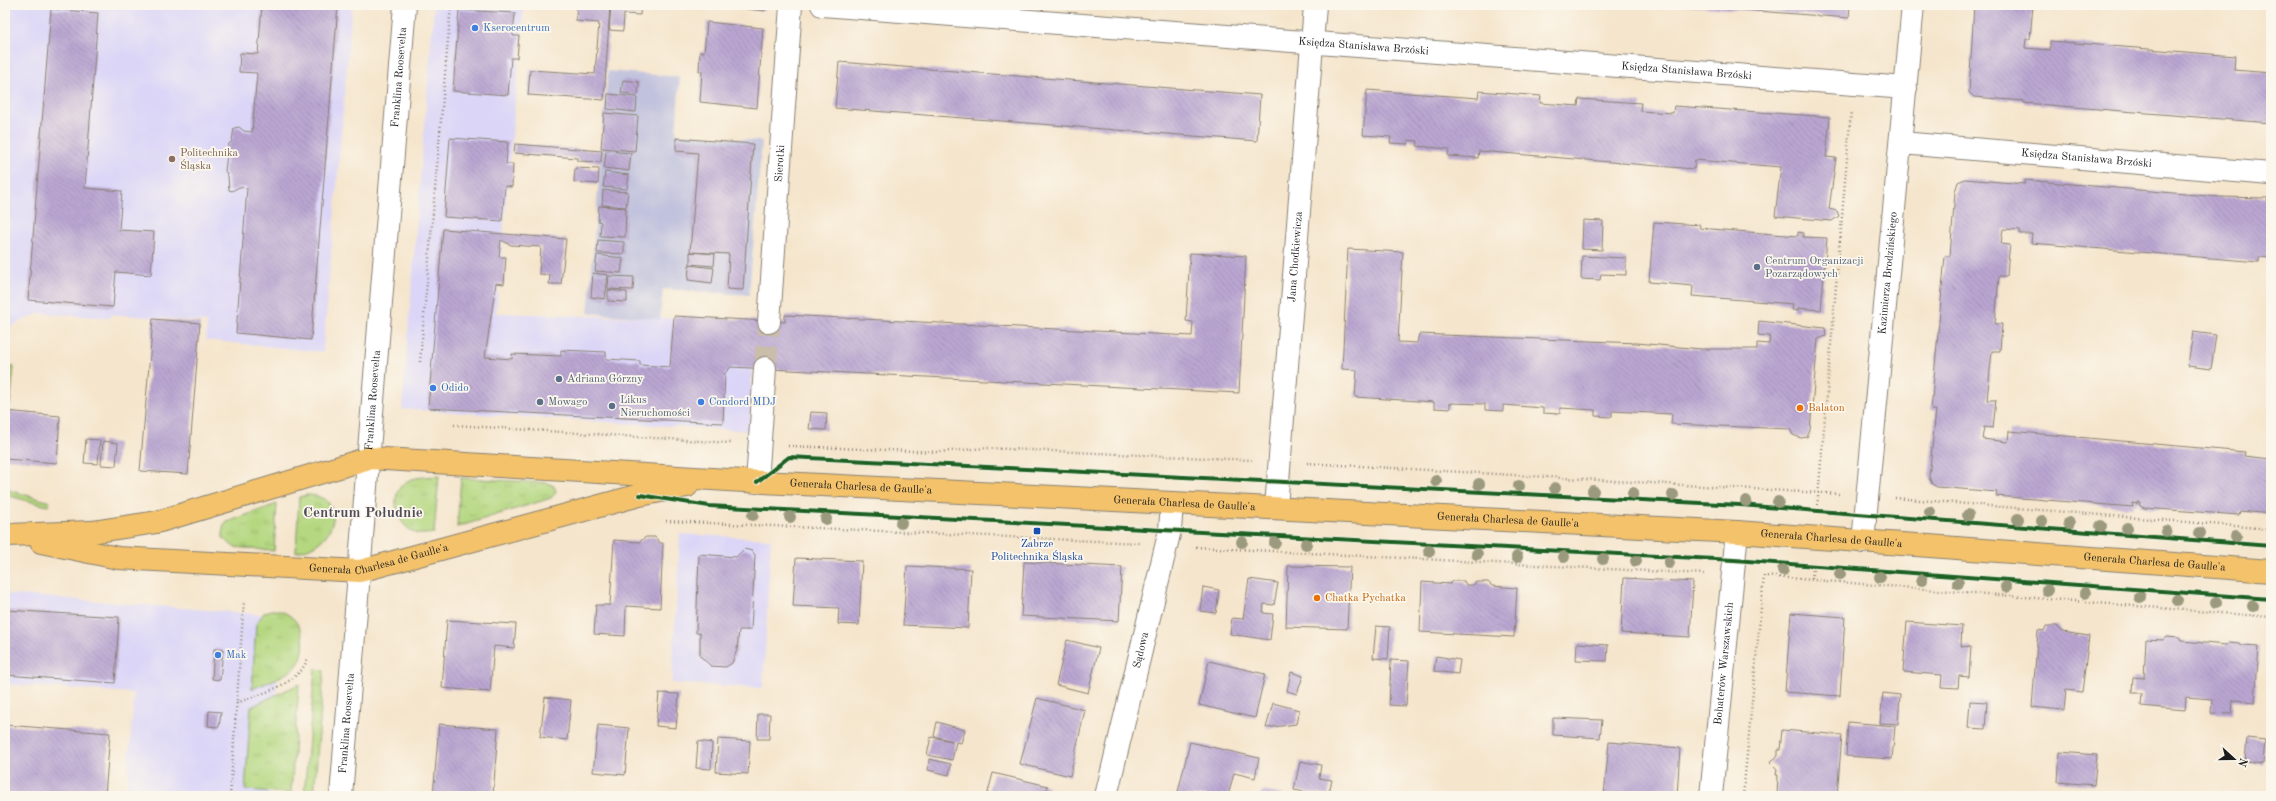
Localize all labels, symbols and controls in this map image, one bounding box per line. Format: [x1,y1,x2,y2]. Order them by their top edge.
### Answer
marker: Kserocentrum [470,23,480,33]
place label: Kserocentrum [483,23,550,34]
street label: Franklina Roosevelta [390,26,409,128]
street label: Księdza Stanisława Brzóski [1298,36,1429,57]
street label: Księdza Stanisława Brzóski [1621,61,1752,82]
street label: Sierotki [773,144,787,182]
place label: Politechnika Śląska [180,148,239,172]
street label: Księdza Stanisława Brzóski [2021,148,2152,169]
marker: Politechnika Śląska [167,154,177,164]
street label: Jana Chodkiewicza [1286,210,1305,302]
street label: Kazimierza Brodzińskiego [1877,211,1899,335]
place label: Centrum Organizacji Pozarządowych [1765,256,1864,280]
marker: Centrum Organizacji Pozarządowych [1752,262,1762,272]
street label: Franklina Roosevelta [363,349,383,451]
marker: Adriana Górzny [554,374,564,384]
place label: Adriana Górzny [567,374,643,385]
marker: Odido [428,383,438,393]
place label: Odido [441,383,469,394]
place label: Likus Nieruchomości [620,395,690,419]
marker: Mowago [535,397,545,407]
place label: Mowago [548,397,588,408]
marker: Condord MDJ [696,397,706,407]
place label: Condord MDJ [709,397,776,408]
marker: Likus Nieruchomości [607,401,617,411]
marker: Balaton [1795,403,1805,413]
place label: Balaton [1808,403,1845,414]
street label: Generała Charlesa de Gaulle'a [789,478,933,496]
street label: Generała Charlesa de Gaulle'a [1113,494,1256,513]
district label: Centrum Południe [303,506,423,521]
street label: Generała Charlesa de Gaulle'a [1437,511,1580,529]
marker: Zabrze Politechnika Śląska [1032,526,1042,536]
street label: Generała Charlesa de Gaulle'a [1760,528,1903,550]
place label: Zabrze Politechnika Śląska [991,539,1084,563]
street label: Generała Charlesa de Gaulle'a [309,542,450,577]
street label: Generała Charlesa de Gaulle'a [2083,552,2227,573]
marker: Chatka Pychatka [1312,593,1322,603]
place label: Chatka Pychatka [1325,593,1406,604]
street label: Bohaterów Warszawskich [1713,602,1736,726]
street label: Sądowa [1131,630,1151,669]
marker: Mak [213,650,223,660]
place label: Mak [226,650,247,661]
street label: Franklina Roosevelta [337,672,356,774]
north arrow [2214,739,2254,779]
text: N [2235,756,2249,768]

